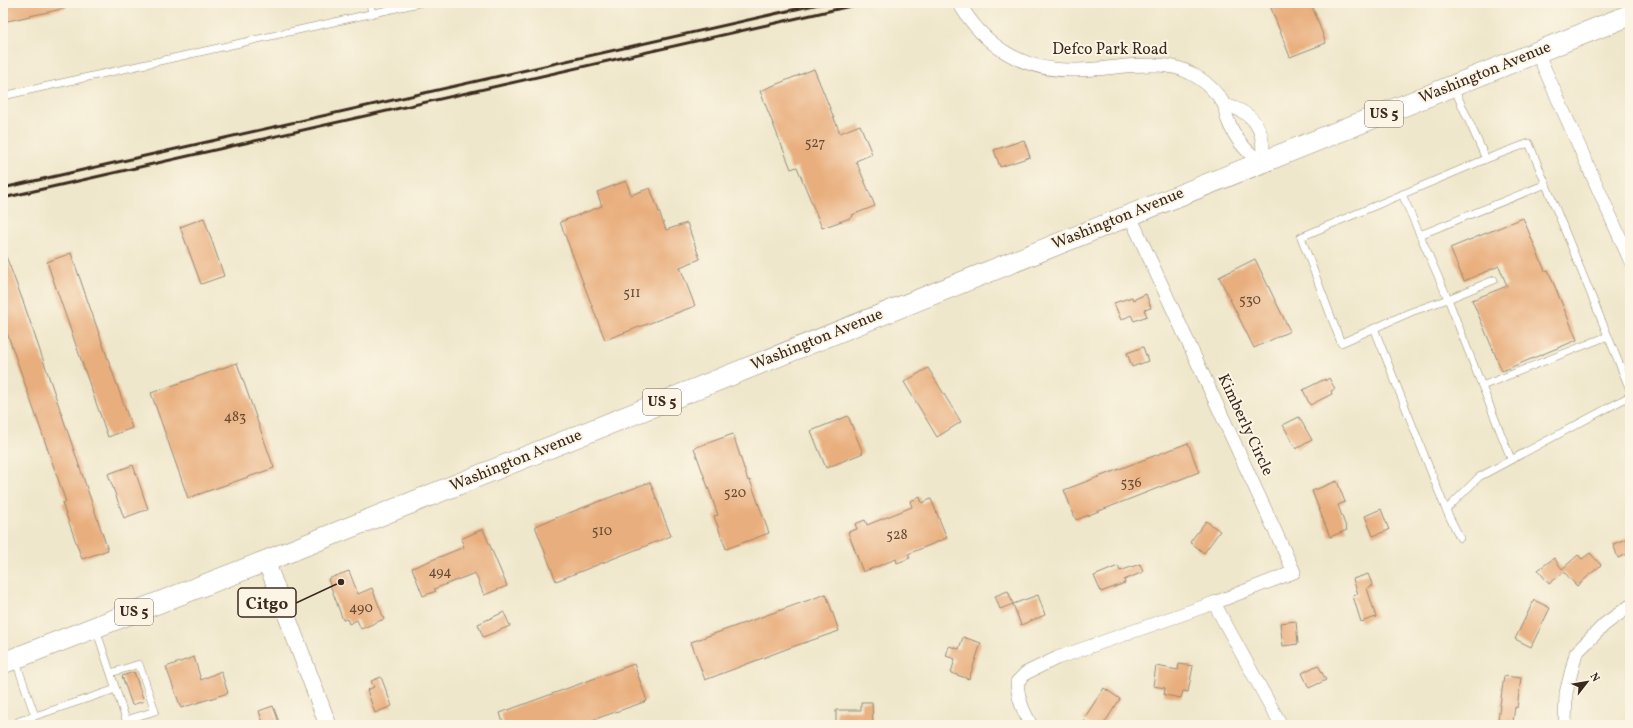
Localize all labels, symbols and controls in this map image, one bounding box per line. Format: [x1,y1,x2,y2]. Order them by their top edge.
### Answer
street label: Washington Avenue [1416,36,1554,110]
street label: Defco Park Road [1052,39,1168,61]
road number: US 5 [1365,101,1403,127]
house number: 527 [805,134,826,153]
street label: Washington Avenue [1049,182,1187,256]
house number: 511 [623,284,641,303]
house number: 530 [1239,291,1261,310]
street label: Washington Avenue [748,303,886,377]
street label: Kimberly Circle [1212,370,1278,480]
road number: US 5 [643,389,681,415]
house number: 483 [224,408,246,427]
street label: Washington Avenue [447,424,585,498]
house number: 536 [1121,474,1142,493]
house number: 520 [724,484,746,503]
house number: 510 [592,522,612,541]
house number: 528 [886,526,908,545]
house number: 494 [428,563,452,582]
callout: Citgo [238,588,296,617]
text: Citgo [246,593,288,616]
road number: US 5 [115,599,153,625]
house number: 490 [349,599,373,618]
north arrow [1567,662,1607,702]
text: N [1586,670,1603,685]

